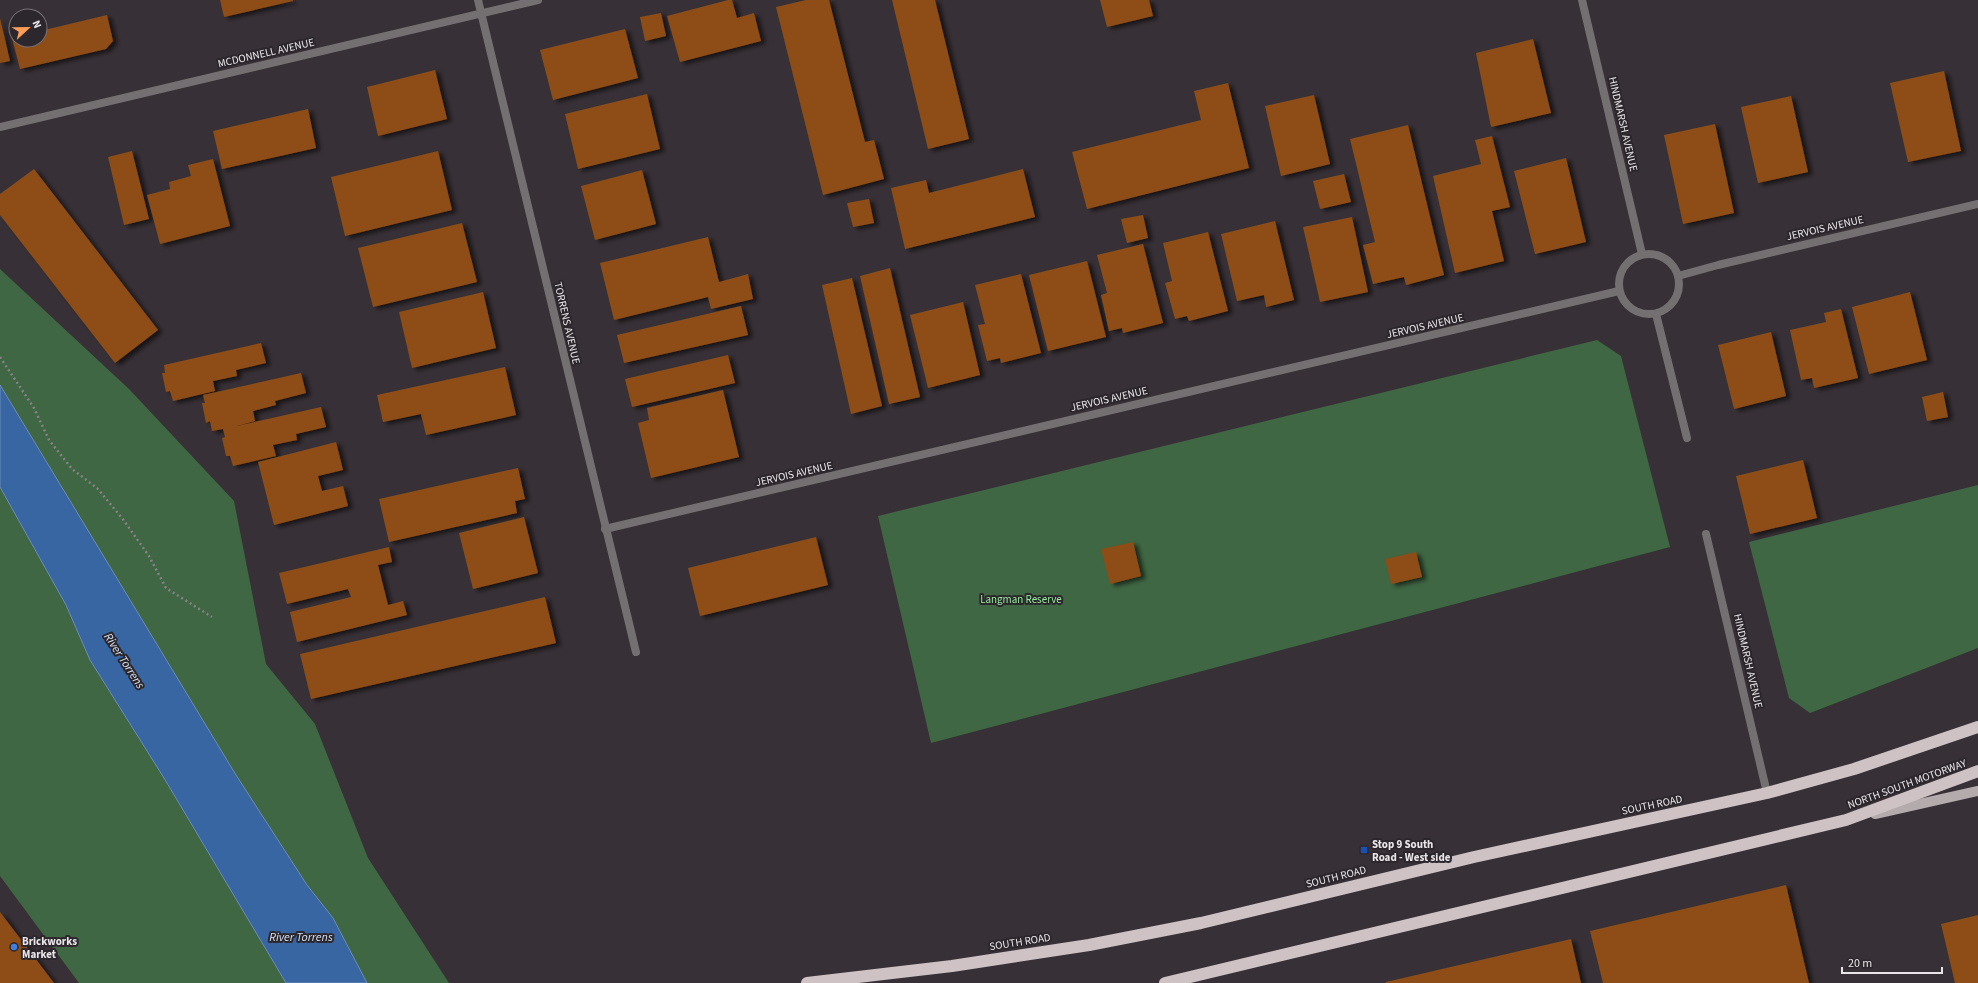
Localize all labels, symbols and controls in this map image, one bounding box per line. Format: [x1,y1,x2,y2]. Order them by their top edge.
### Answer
north arrow [8,8,48,48]
text: N [28,18,45,31]
street label: MCDONNELL AVENUE [216,35,316,71]
street label: HINDMARSH AVENUE [1605,75,1641,173]
street label: JERVOIS AVENUE [1785,212,1865,244]
street label: TORRENS AVENUE [550,281,584,366]
street label: JERVOIS AVENUE [1385,310,1465,342]
street label: JERVOIS AVENUE [1069,383,1149,415]
street label: JERVOIS AVENUE [754,458,834,490]
park label: Langman Reserve [980,592,1062,607]
street label: HINDMARSH AVENUE [1730,612,1766,710]
water label: River Torrens [100,630,149,692]
street label: NORTH SOUTH MOTORWAY [1846,755,1969,812]
street label: SOUTH ROAD [1620,791,1684,819]
place label: Stop 9 South Road - West side [1372,837,1451,865]
marker: Stop 9 South Road - West side [1359,845,1369,855]
street label: SOUTH ROAD [1304,862,1368,892]
water label: River Torrens [269,929,333,946]
street label: SOUTH ROAD [988,930,1052,954]
place label: Brickworks Market [22,934,77,962]
marker: Brickworks Market [9,942,19,952]
scale bar [1842,949,1942,975]
text: 20 m [1848,955,1872,972]

